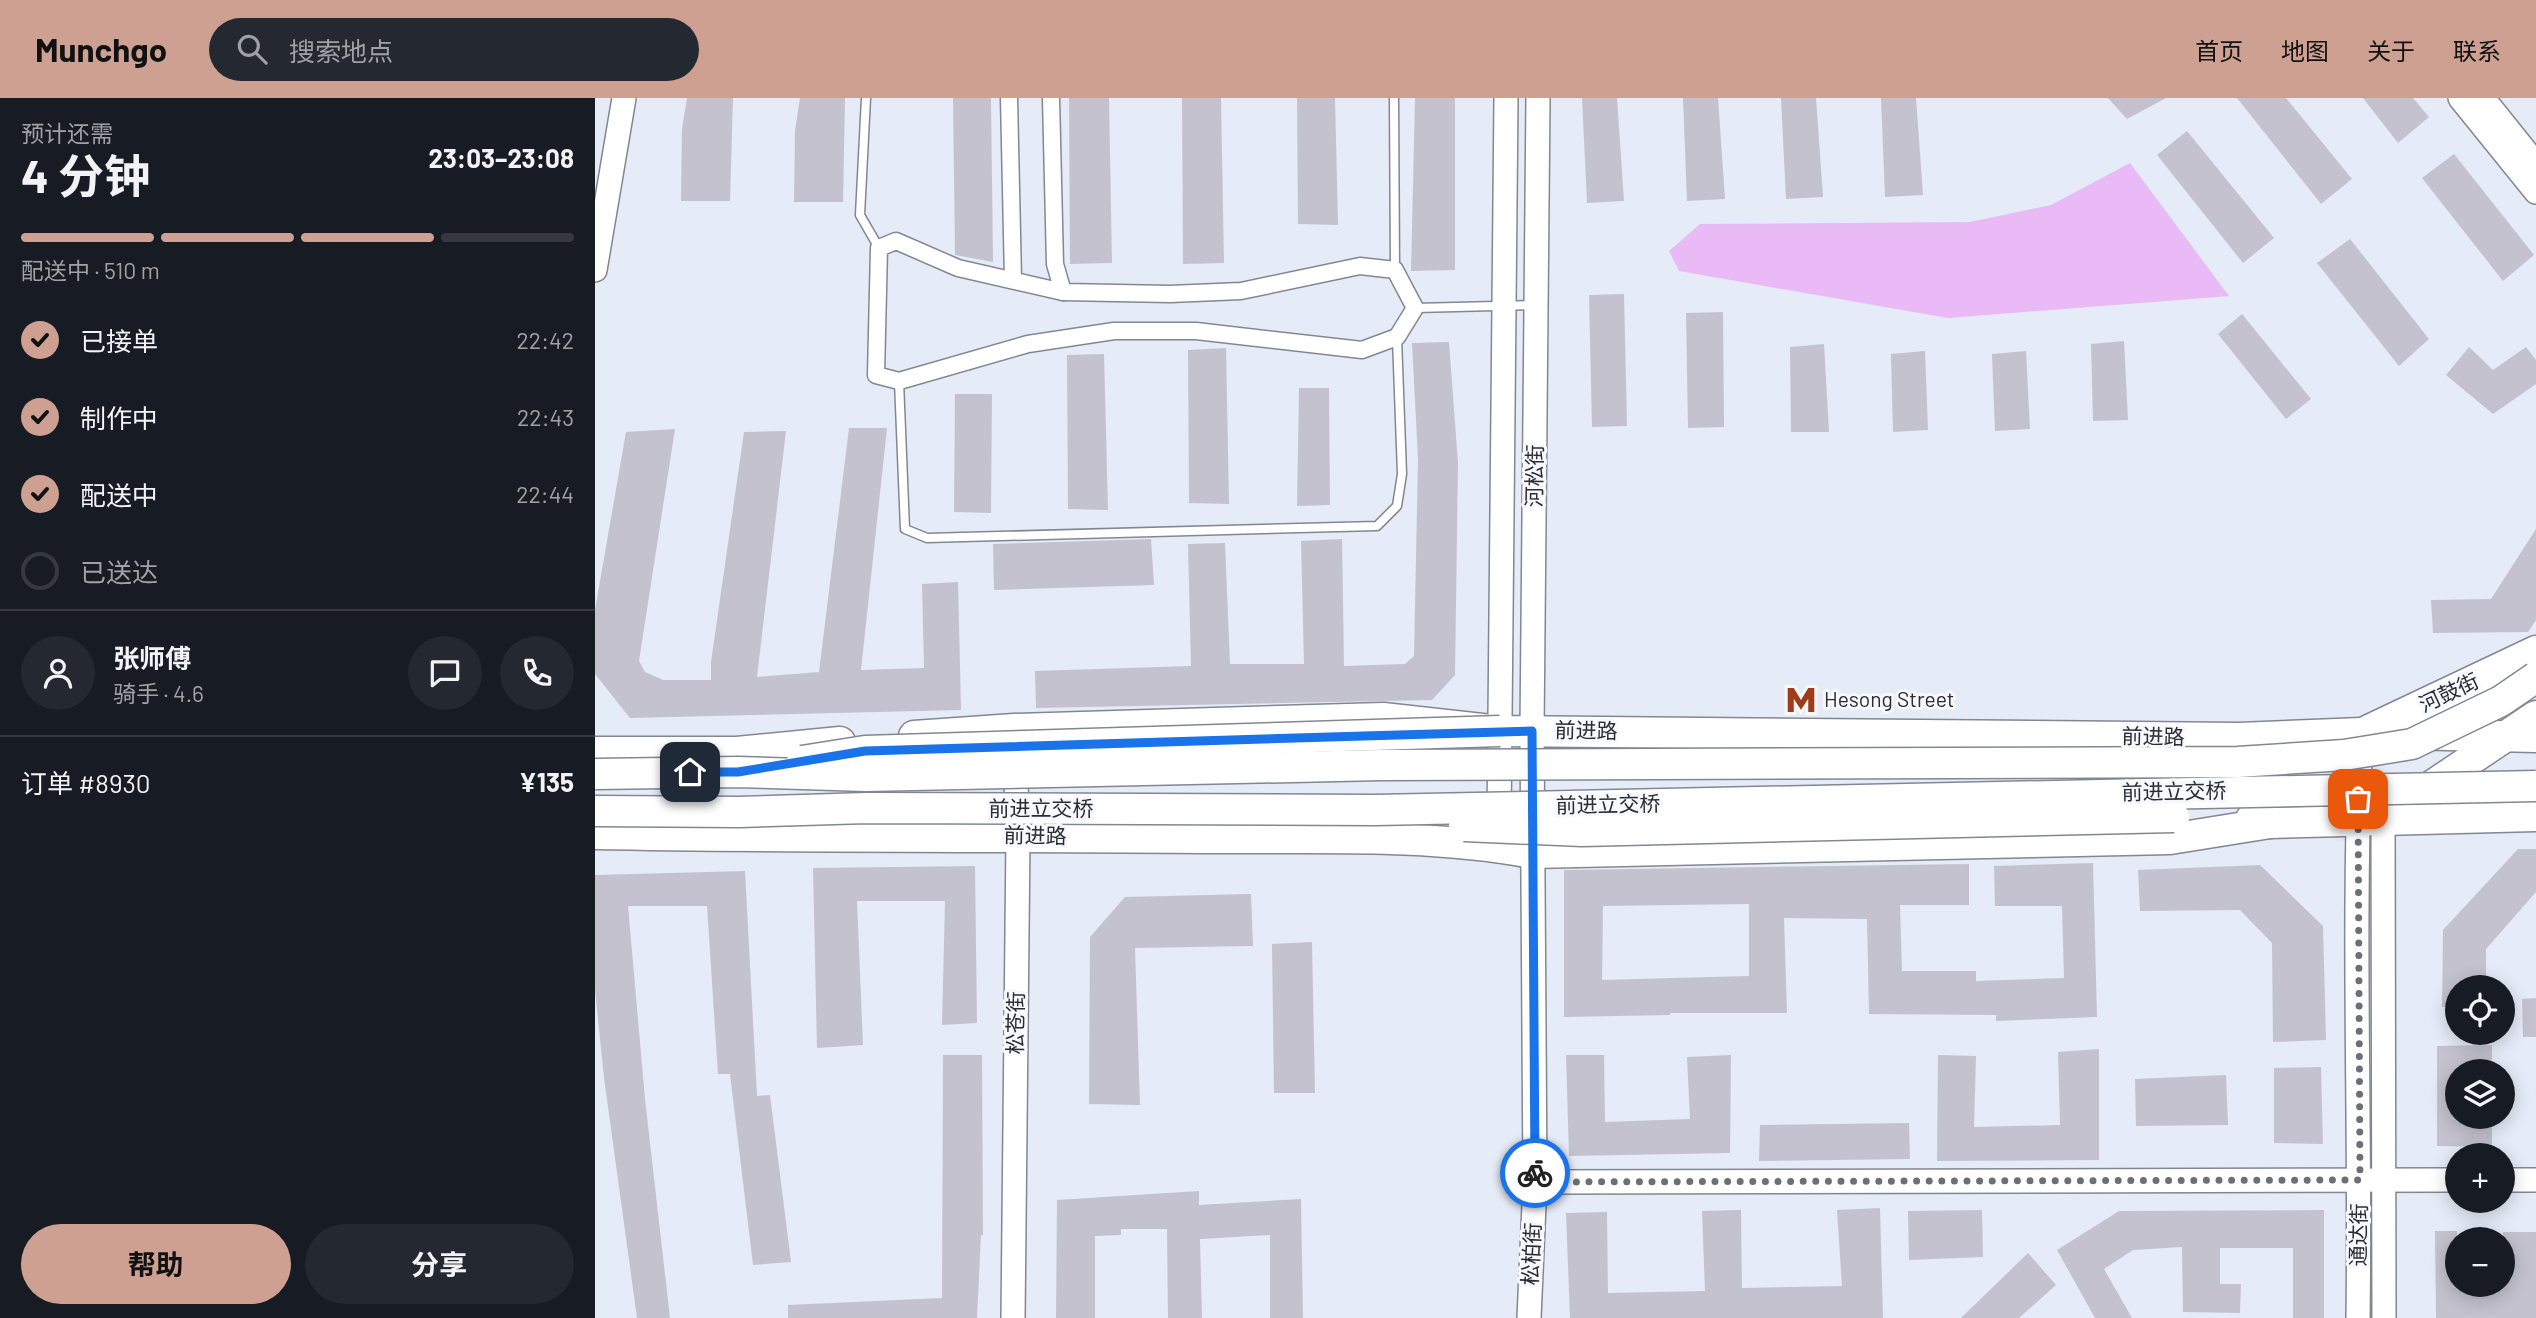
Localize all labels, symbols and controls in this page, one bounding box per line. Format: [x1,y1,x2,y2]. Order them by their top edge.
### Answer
search box [209,18,699,81]
text: Munchgo [35,29,167,69]
icon: search [233,30,271,68]
text: 搜索地点 [289,35,393,66]
text: 首页 [2195,36,2243,65]
text: 地图 [2281,36,2329,65]
text: 关于 [2367,36,2415,65]
text: 联系 [2453,36,2501,65]
text: 预计还需 [21,119,113,147]
text: 23:03–23:08 [428,142,574,173]
text: 4 分钟 [21,147,150,202]
text: 配送中 · 510 m [21,256,160,284]
icon: check [21,321,59,359]
text: 已接单 [80,325,158,356]
text: 22:42 [517,326,574,354]
icon: check [21,398,59,436]
text: 制作中 [80,402,158,433]
text: 22:43 [517,403,574,431]
street label: 河松街 [1520,444,1547,508]
icon: check [21,475,59,513]
text: 配送中 [80,479,158,510]
text: 22:44 [516,480,574,508]
text: 已送达 [80,556,158,587]
button: person [21,636,95,710]
button: chat [408,636,482,710]
button: phone [500,636,574,710]
text: 张师傅 [113,642,191,673]
street label: 河鼓街 [2415,667,2482,716]
text: 骑手 · 4.6 [113,679,204,707]
metro station icon: Hesong Street [1784,683,1818,717]
place label: Hesong Street [1824,686,1954,711]
street label: 前进路 [1554,716,1618,743]
street label: 前进路 [2121,722,2185,749]
pin [660,742,720,802]
icon: home [671,753,709,791]
text: ¥135 [519,766,574,797]
text: 订单 #8930 [21,767,151,798]
pin [2328,769,2388,829]
street label: 前进立交桥 [2121,777,2227,804]
icon: bag [2339,780,2377,818]
street label: 前进立交桥 [1555,790,1661,817]
street label: 前进立交桥 [989,795,1094,820]
street label: 前进路 [1003,821,1067,848]
map controls [2445,975,2515,1297]
button: locate [2445,975,2515,1045]
street label: 松苍街 [1001,991,1028,1055]
button: layers [2445,1059,2515,1129]
courier [1500,1138,1570,1208]
button: + [2445,1143,2515,1213]
icon: bike [1516,1154,1554,1192]
street label: 通达街 [2344,1203,2371,1267]
street label: 松柏街 [1516,1222,1545,1286]
button: 帮助 [21,1224,291,1304]
button: 分享 [305,1224,574,1304]
button: − [2445,1227,2515,1297]

